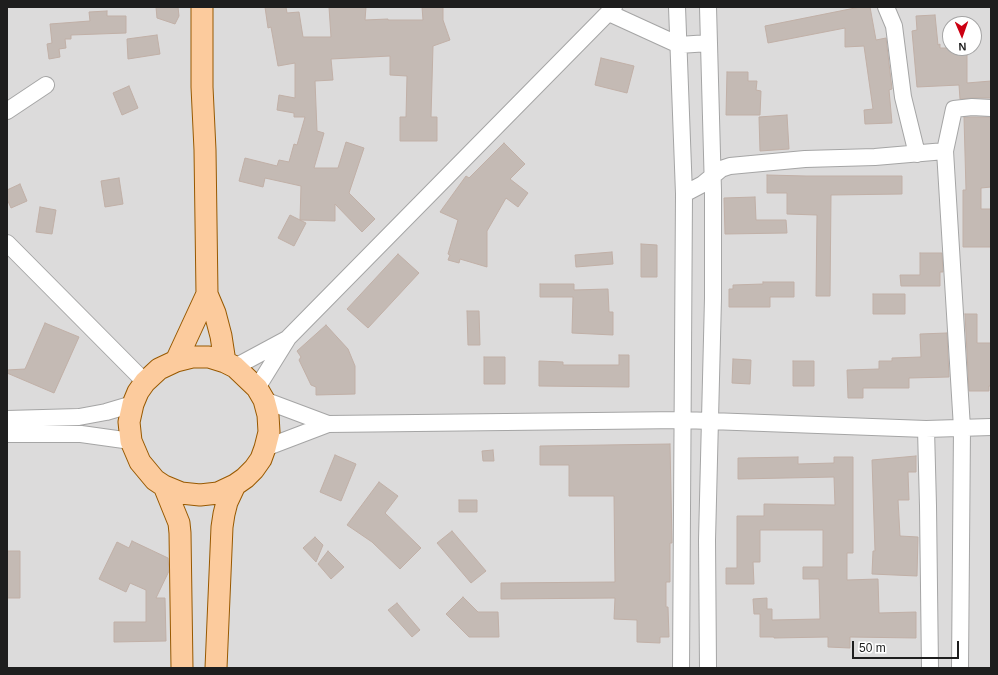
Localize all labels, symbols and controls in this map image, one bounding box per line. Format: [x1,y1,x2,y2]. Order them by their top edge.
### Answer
north arrow [942,16,982,56]
text: N [958,41,967,53]
scale bar [854,633,961,659]
text: 50 m [859,641,886,655]

